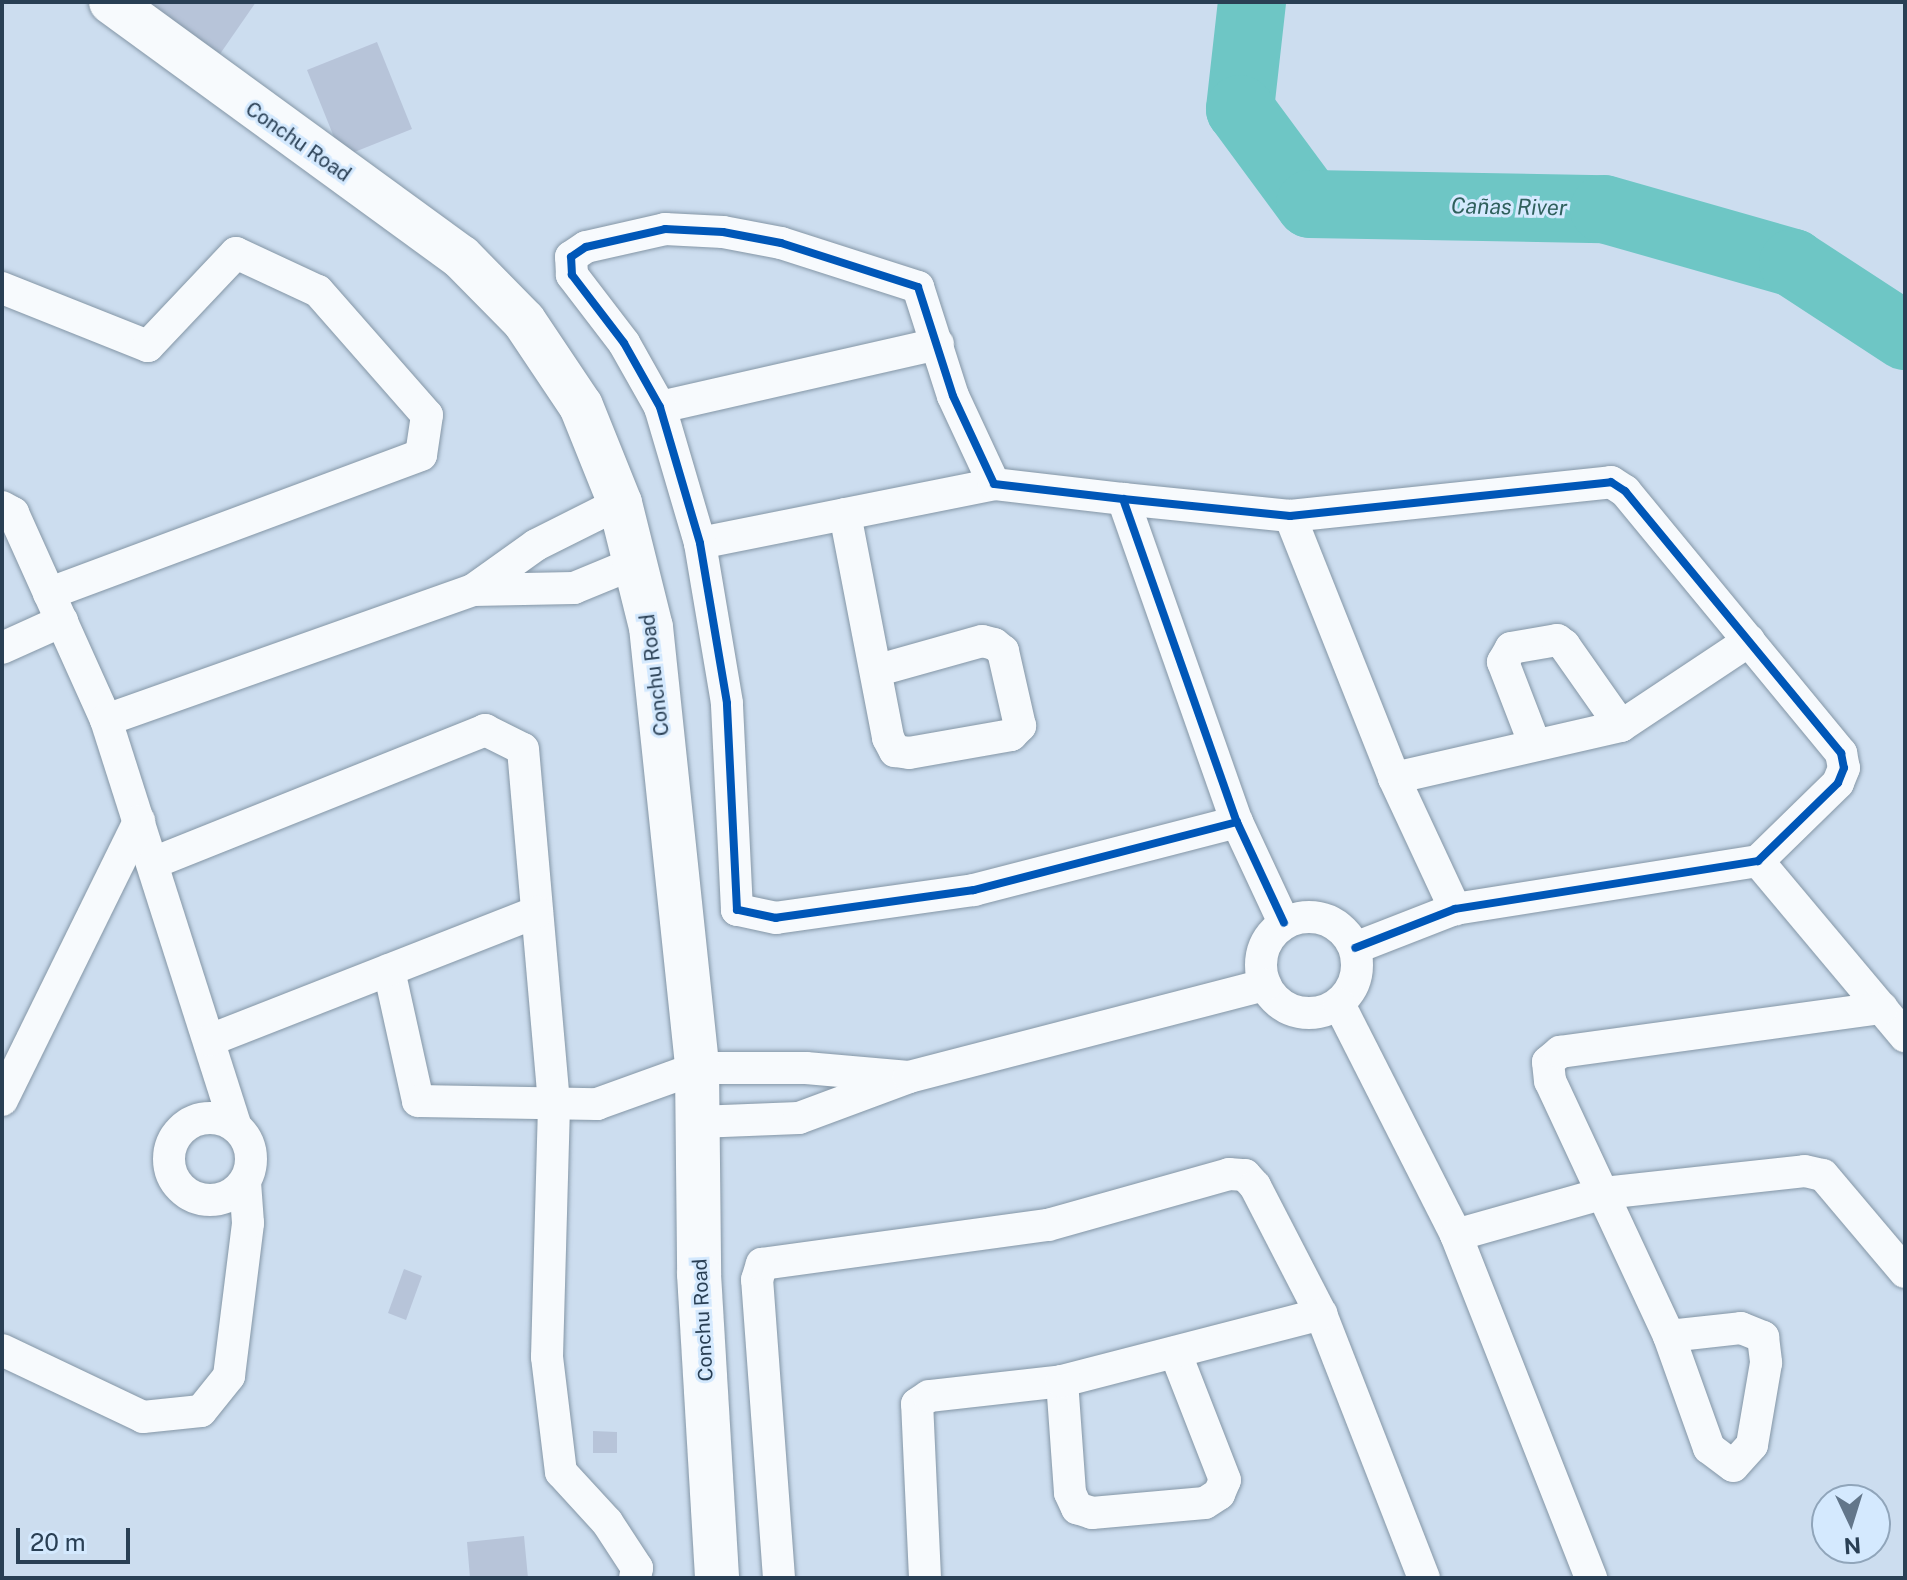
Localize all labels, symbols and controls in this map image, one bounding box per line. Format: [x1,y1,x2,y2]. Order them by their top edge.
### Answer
street label: Conchu Road [241,97,355,187]
water label: Cañas River [1451,193,1567,221]
street label: Conchu Road [636,613,674,737]
street label: Conchu Road [688,1258,718,1382]
north arrow [1811,1484,1891,1564]
scale bar [20,1512,134,1562]
text: 20 m [30,1528,86,1556]
text: N [1843,1532,1862,1560]

